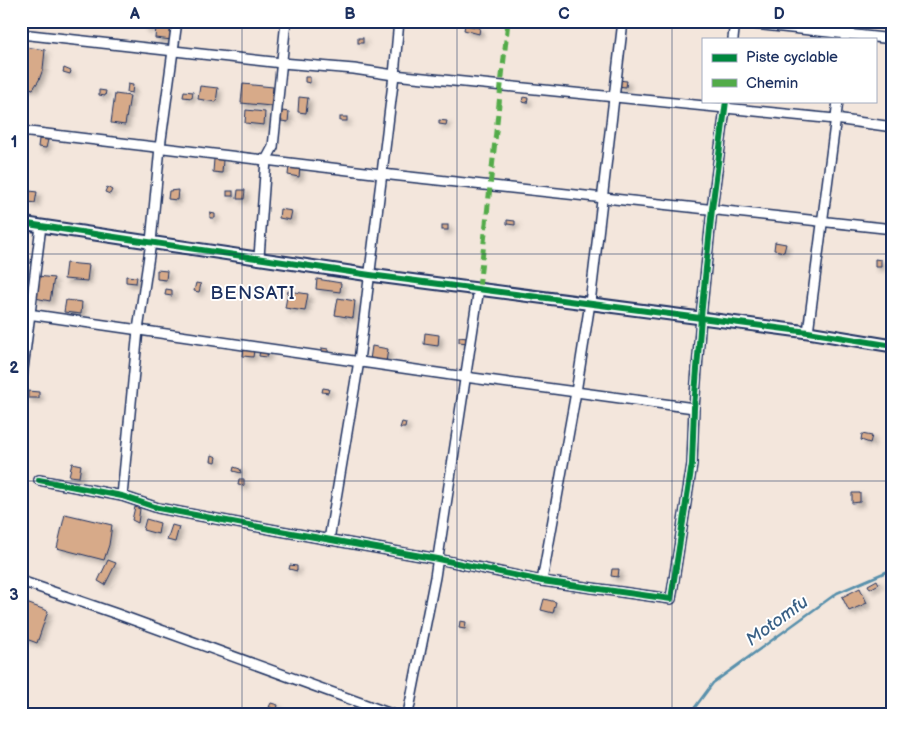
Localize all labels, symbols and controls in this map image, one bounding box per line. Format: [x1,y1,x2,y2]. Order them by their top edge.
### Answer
text: A [129,5,140,24]
text: B [344,5,356,24]
text: C [558,5,570,24]
text: D [773,5,785,24]
legend [702,38,876,102]
text: Piste cyclable [746,48,838,67]
text: Chemin [746,74,798,93]
text: 1 [11,133,17,152]
district label: BENSATI [210,282,296,305]
text: 2 [9,359,19,378]
text: 3 [9,586,19,605]
water label: Motomfu [742,591,812,651]

